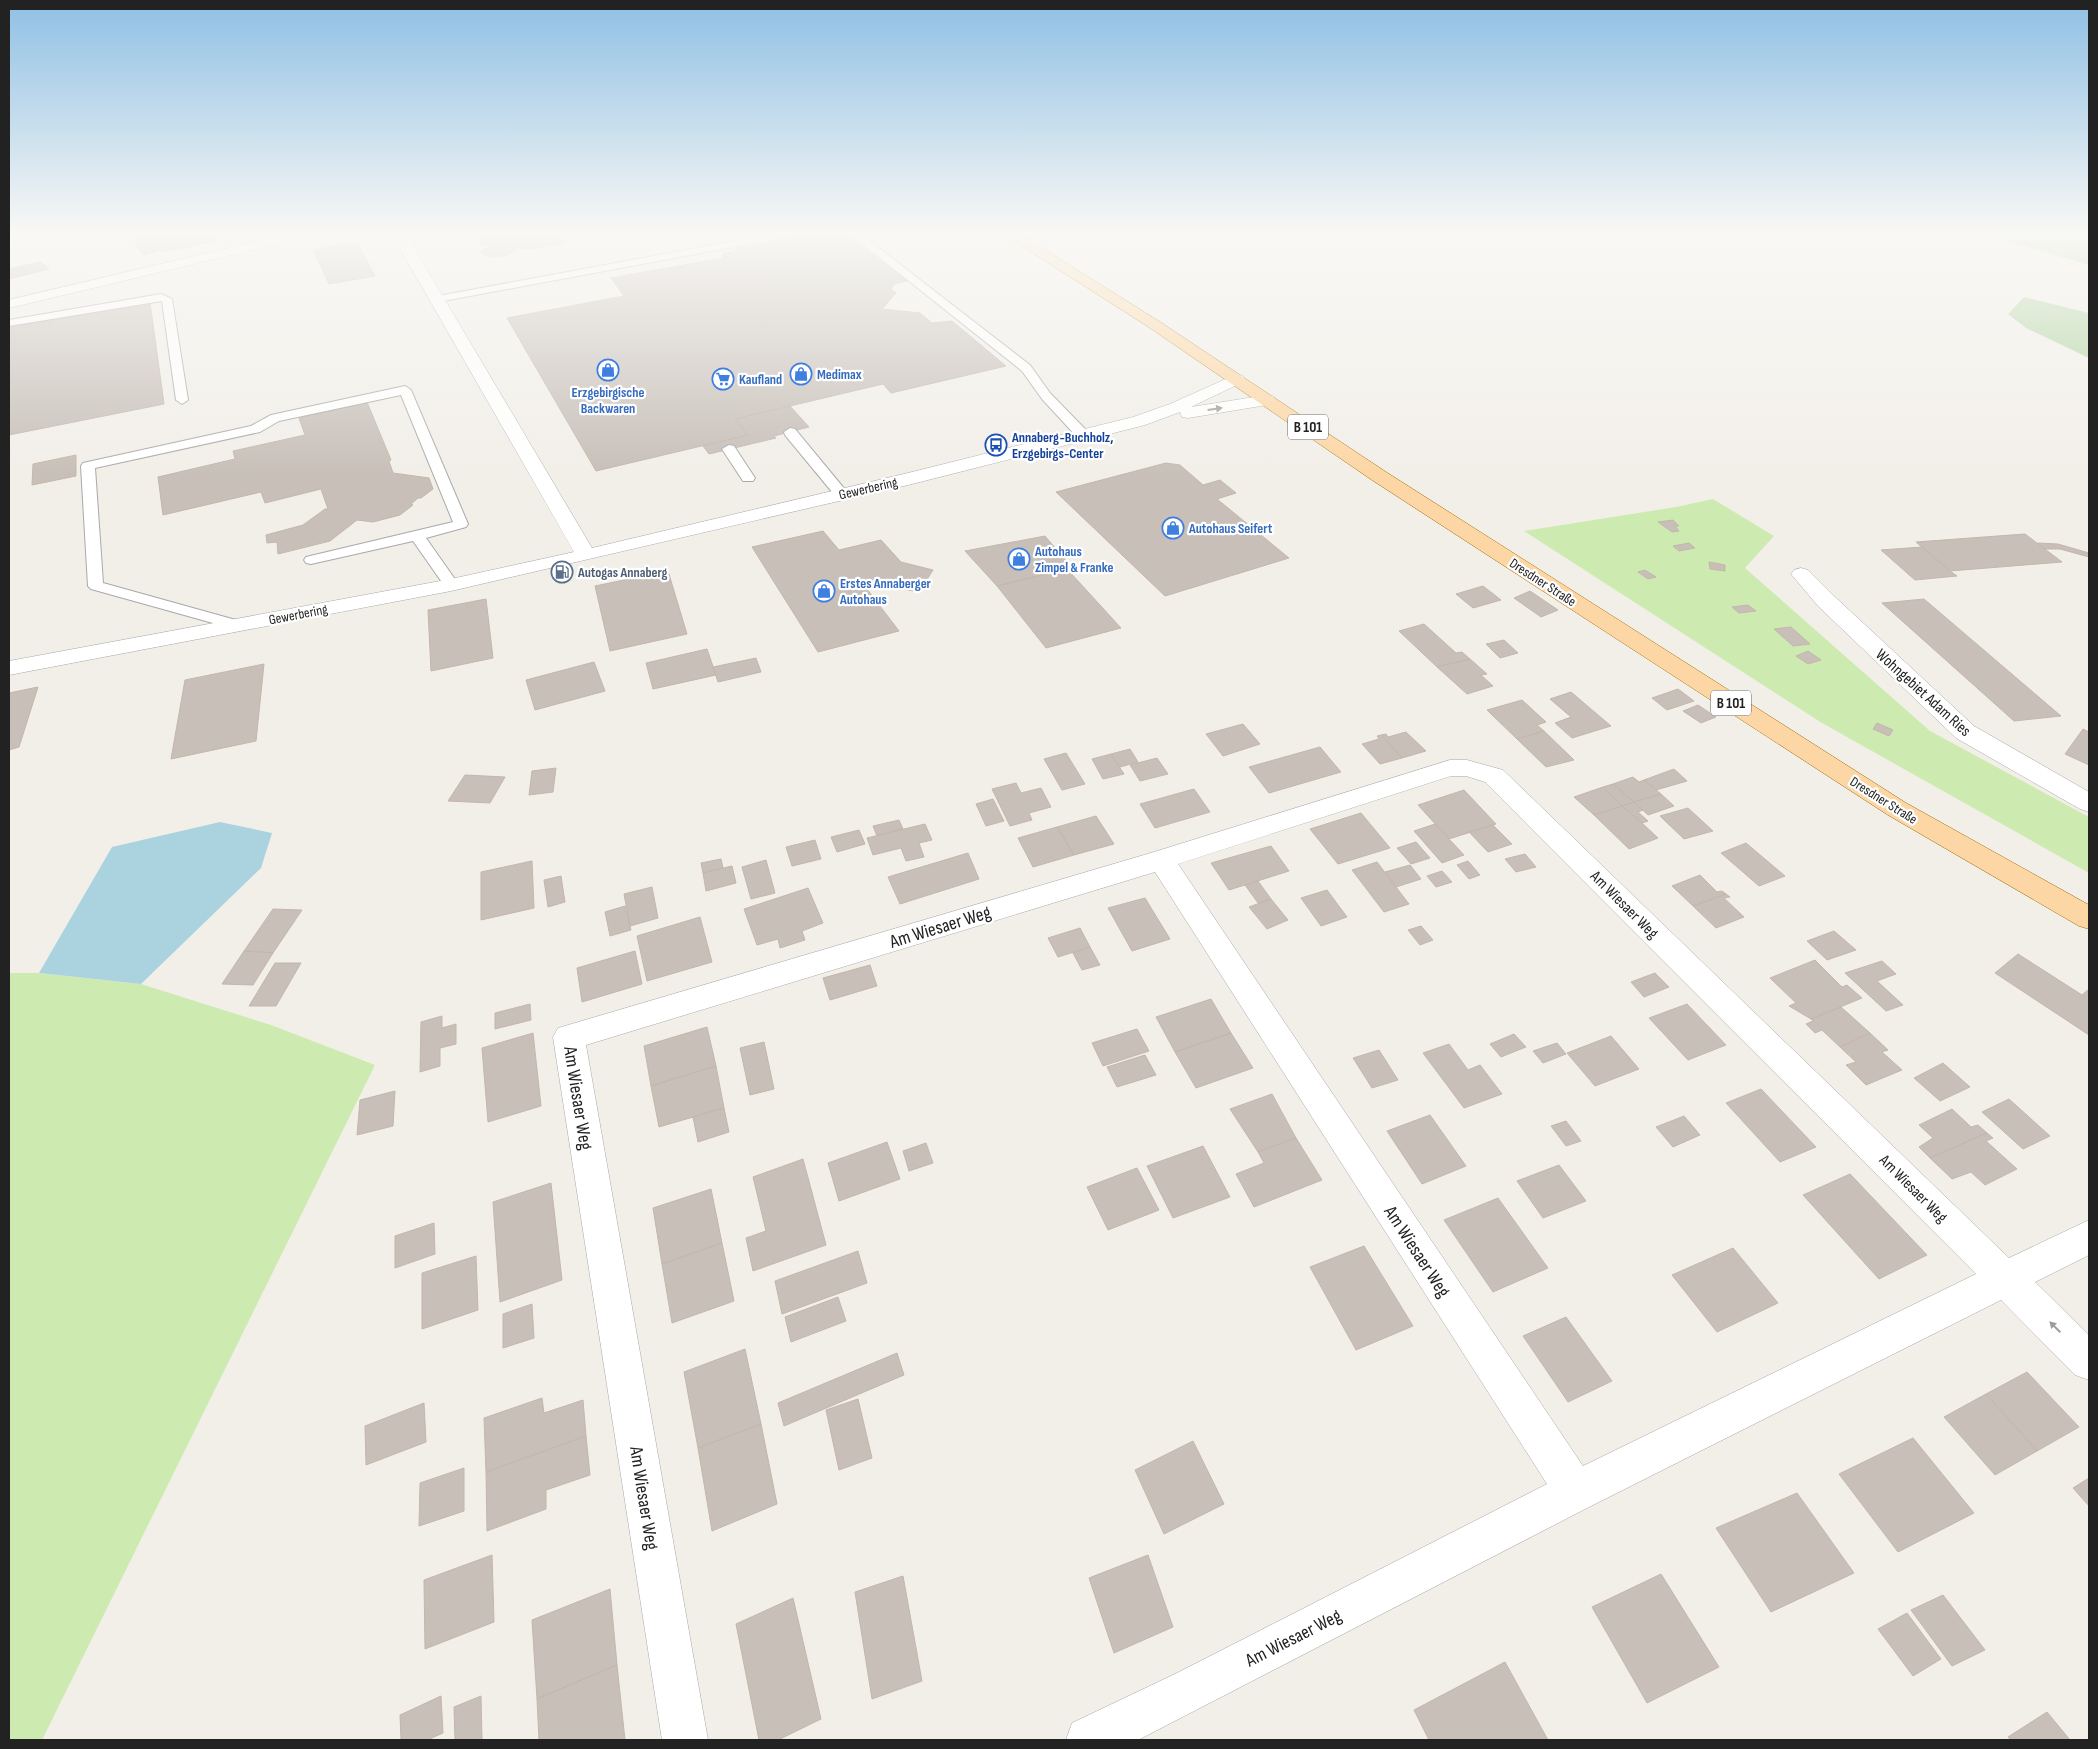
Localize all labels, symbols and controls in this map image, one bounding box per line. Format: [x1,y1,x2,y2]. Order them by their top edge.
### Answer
shop icon: Erzgebirgische Backwaren [596,358,620,382]
shop icon: Medimax [789,362,813,386]
place label: Medimax [817,366,862,383]
supermarket icon: Kaufland [711,367,735,391]
place label: Kaufland [739,371,782,388]
place label: Erzgebirgische Backwaren [572,384,644,417]
one-way arrow [1207,405,1223,413]
road number: B 101 [1288,414,1328,440]
place label: Annaberg-Buchholz, Erzgebirgs-Center [1011,429,1114,462]
bus stop icon: Annaberg-Buchholz, Erzgebirgs-Center [984,433,1008,457]
street label: Gewerbering [837,473,900,503]
shop icon: Autohaus Seifert [1161,516,1185,540]
place label: Autohaus Seifert [1188,520,1273,537]
place label: Autohaus Zimpel & Franke [1034,543,1113,576]
shop icon: Autohaus Zimpel & Franke [1007,547,1031,571]
street label: Dresdner Straße [1506,555,1579,610]
fuel station icon: Autogas Annaberg [550,560,574,584]
place label: Autogas Annaberg [577,564,668,581]
place label: Erstes Annaberger Autohaus [839,575,932,608]
shop icon: Erstes Annaberger Autohaus [812,579,836,603]
street label: Gewerbering [267,600,329,629]
street label: Wohngebiet Adam Ries [1871,645,1975,741]
road number: B 101 [1711,690,1751,716]
street label: Dresdner Straße [1847,773,1920,828]
street label: Am Wiesaer Weg [1585,866,1662,943]
street label: Am Wiesaer Weg [886,901,994,954]
street label: Am Wiesaer Weg [558,1044,597,1152]
street label: Am Wiesaer Weg [1874,1150,1951,1227]
street label: Am Wiesaer Weg [1378,1201,1455,1302]
one-way arrow [2049,1321,2061,1333]
street label: Am Wiesaer Weg [624,1444,663,1552]
street label: Am Wiesaer Weg [1241,1604,1346,1673]

